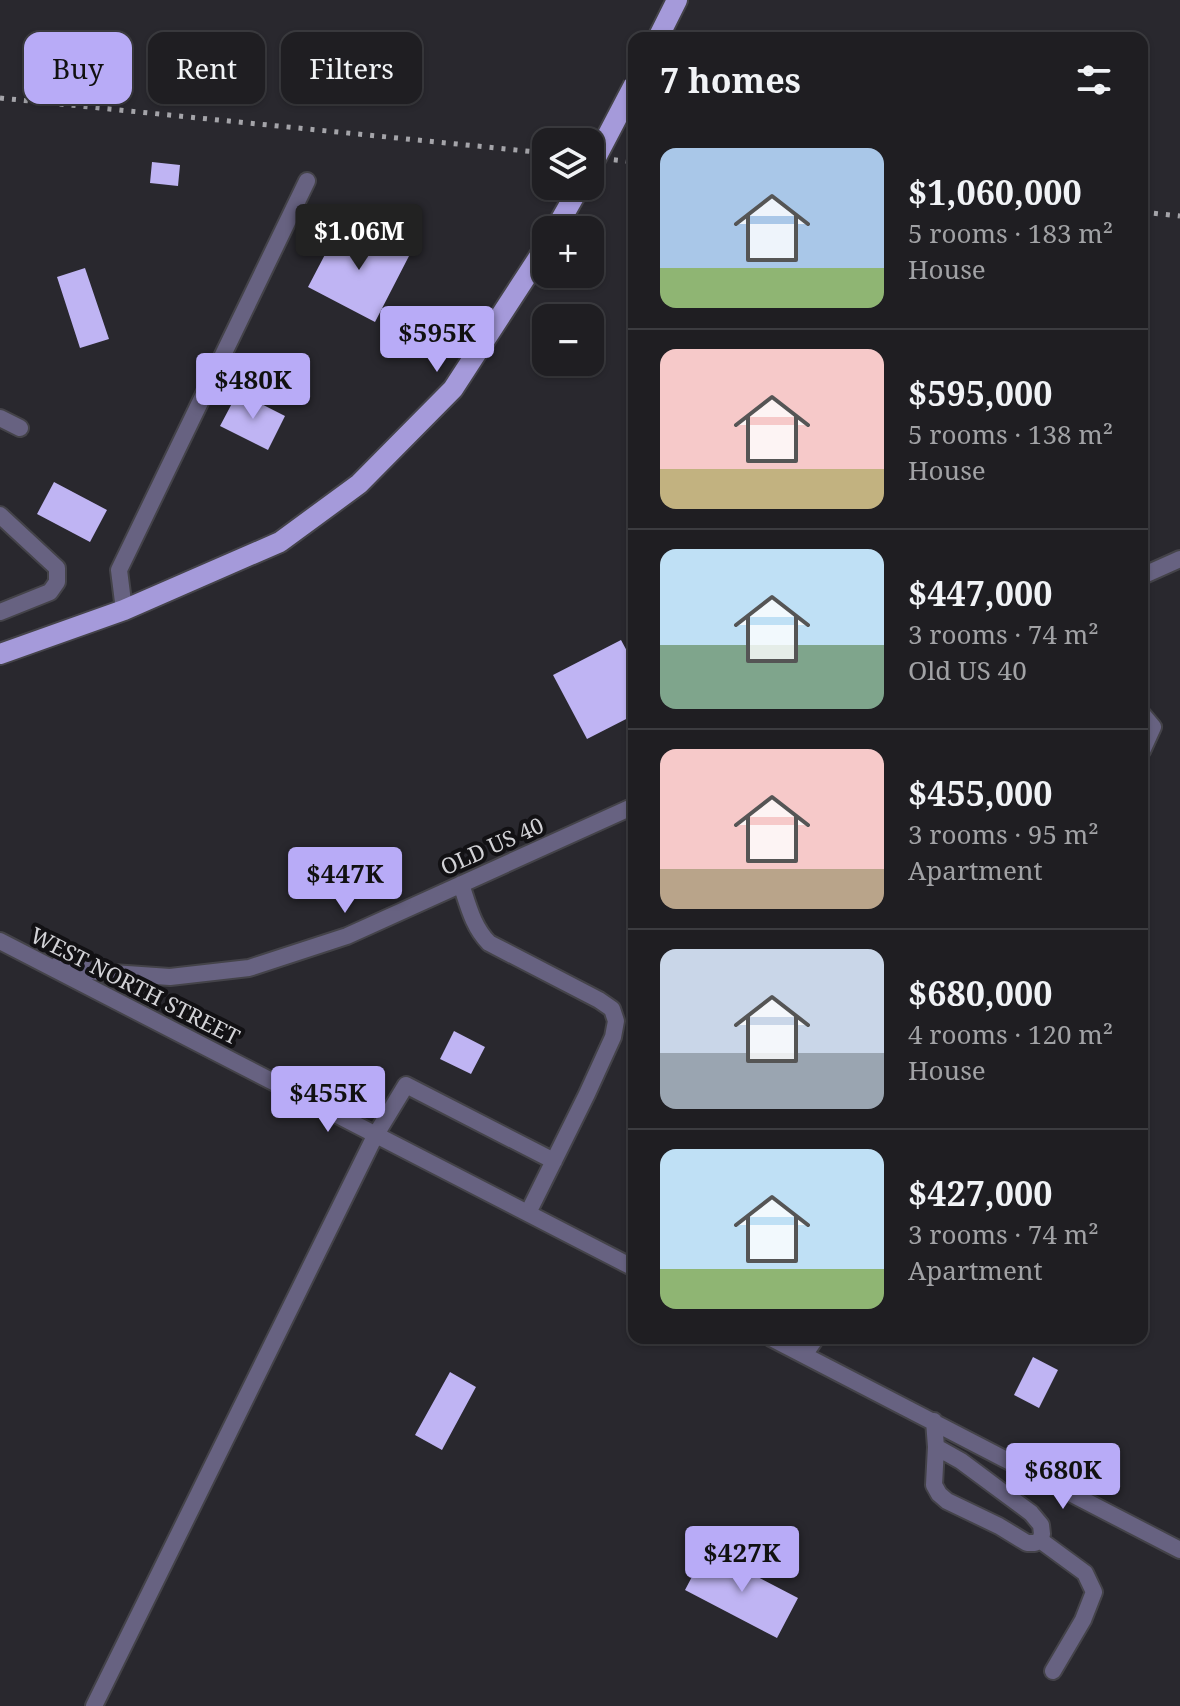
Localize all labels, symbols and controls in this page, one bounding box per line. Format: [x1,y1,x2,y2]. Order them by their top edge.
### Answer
chip: Buy [24,32,132,104]
chip: Rent [148,32,265,104]
chip: Filters [281,32,422,104]
text: 7 homes [660,57,801,103]
icon: filters [1072,58,1116,102]
map controls [532,128,604,376]
button: layers [532,128,604,200]
text: $1,060,000 [908,169,1082,215]
icon: home [724,180,820,276]
pin: $1.06M [294,204,424,272]
text: $1.06M [313,212,405,248]
text: 5 rooms · 183 m² [908,215,1113,251]
button: + [532,216,604,288]
text: House [908,251,986,287]
button: − [532,304,604,376]
pin: $595K [381,306,493,374]
text: $595K [398,314,476,350]
pin: $480K [197,353,309,421]
text: $480K [214,361,292,397]
text: $595,000 [908,370,1052,416]
icon: home [724,381,820,477]
text: 5 rooms · 138 m² [908,416,1113,452]
text: House [908,452,986,488]
text: $447,000 [908,570,1052,616]
icon: home [724,581,820,677]
text: 3 rooms · 74 m² [908,616,1099,652]
text: Old US 40 [908,652,1027,688]
text: $455,000 [908,770,1052,816]
icon: home [724,781,820,877]
street label: OLD US 40 [435,809,548,881]
text: 3 rooms · 95 m² [908,816,1099,852]
pin: $447K [289,847,401,915]
text: Apartment [908,852,1043,888]
text: $447K [306,855,384,891]
street label: WEST NORTH STREET [25,919,246,1051]
text: $680,000 [908,970,1052,1016]
icon: home [724,981,820,1077]
text: 4 rooms · 120 m² [908,1016,1113,1052]
text: House [908,1052,986,1088]
pin: $455K [272,1066,384,1134]
text: $455K [289,1074,367,1110]
text: $427,000 [908,1170,1052,1216]
icon: home [724,1181,820,1277]
text: 3 rooms · 74 m² [908,1216,1099,1252]
text: Apartment [908,1252,1043,1288]
pin: $680K [1007,1443,1119,1511]
text: $680K [1024,1451,1102,1487]
pin: $427K [686,1526,798,1594]
text: $427K [703,1534,781,1570]

